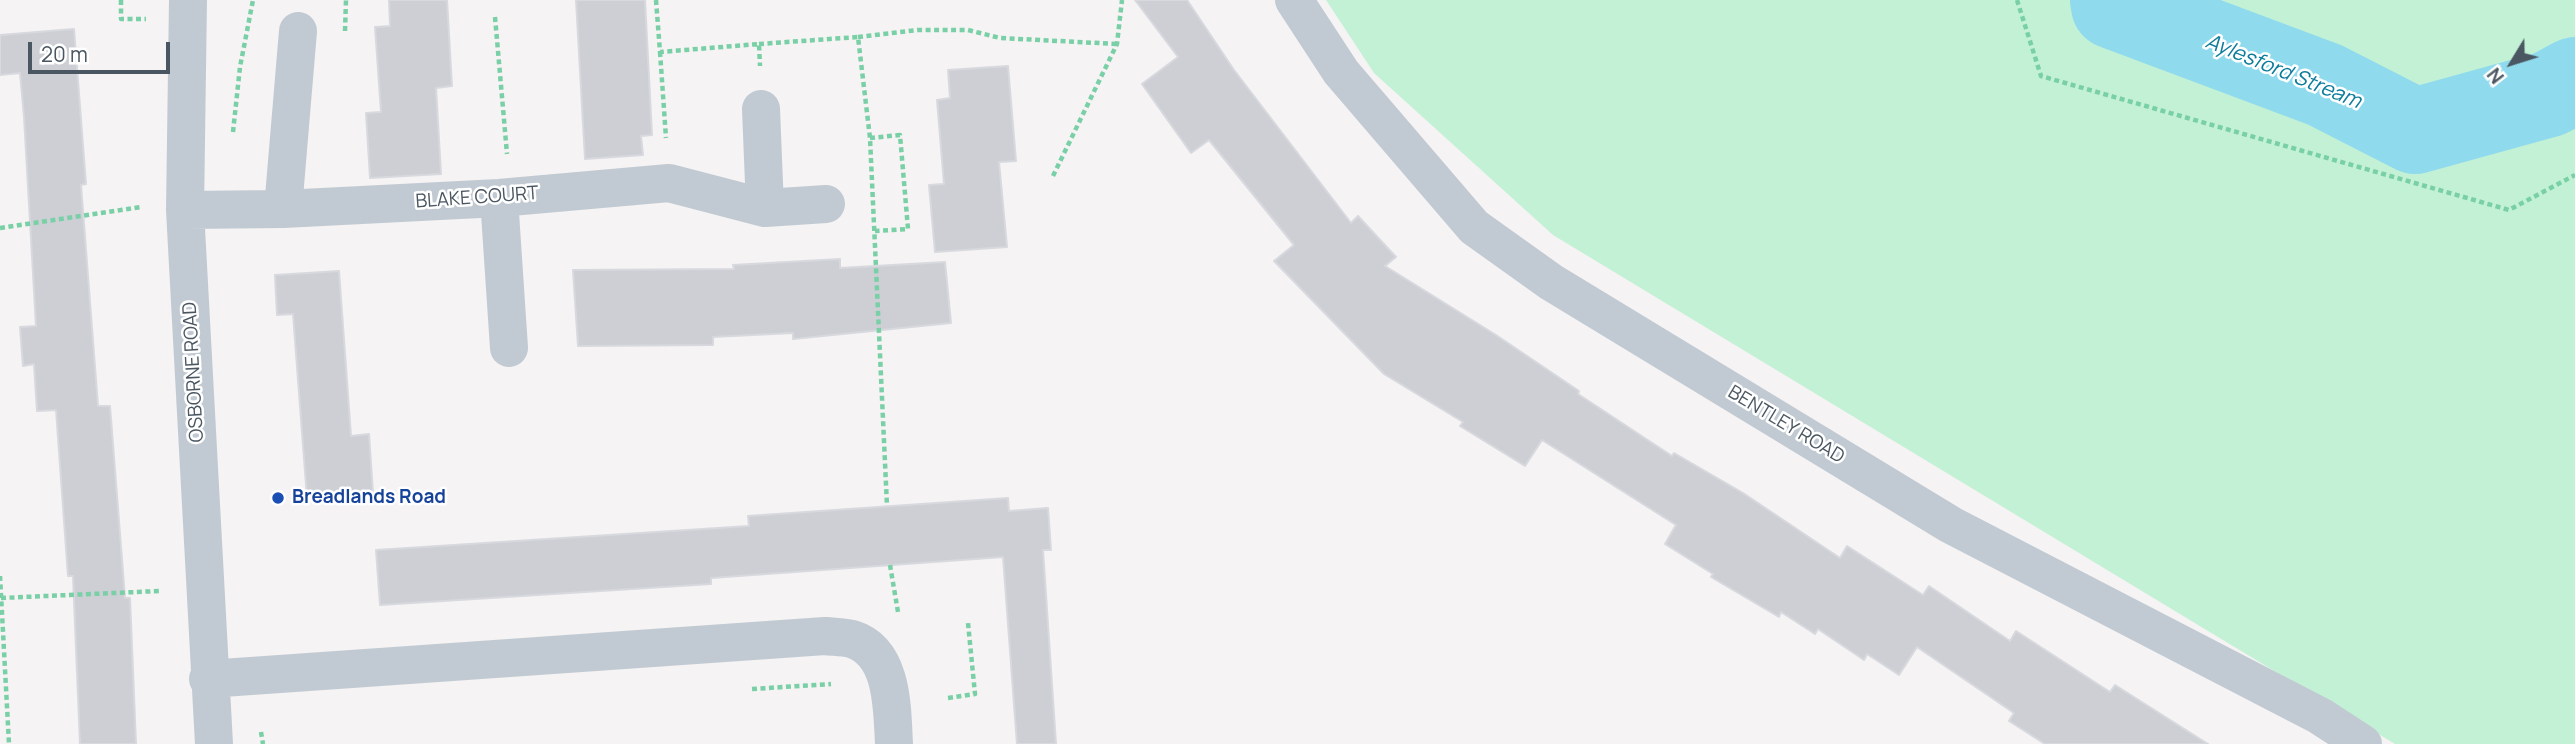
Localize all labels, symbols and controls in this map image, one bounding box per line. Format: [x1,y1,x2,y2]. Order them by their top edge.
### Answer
scale bar [32,28,173,72]
north arrow [2477,28,2547,98]
water label: Aylesford Stream [2202,29,2364,115]
text: 20 m [41,40,88,68]
text: N [2481,63,2510,89]
street label: BLAKE COURT [415,182,539,214]
street label: OSBORNE ROAD [179,301,209,443]
street label: BENTLEY ROAD [1724,381,1848,469]
place label: Breadlands Road [292,487,446,509]
marker: Breadlands Road [270,490,286,506]

